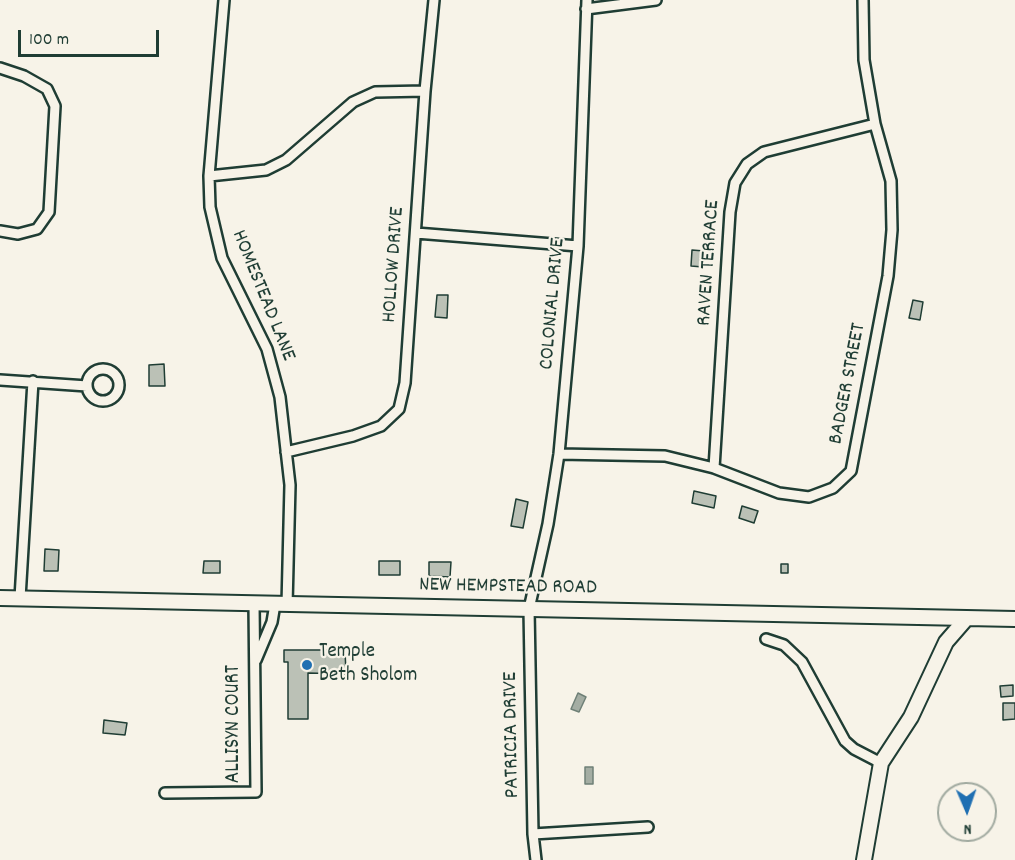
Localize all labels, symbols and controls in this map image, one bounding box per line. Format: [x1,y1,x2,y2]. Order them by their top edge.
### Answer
scale bar [21,18,162,56]
text: 100 m [29,28,69,53]
street label: RAVEN TERRACE [693,199,727,327]
street label: HOLLOW DRIVE [378,206,412,324]
street label: HOMESTEAD LANE [224,227,300,365]
street label: COLONIAL DRIVE [536,237,572,371]
street label: BADGER STREET [825,321,873,447]
street label: NEW HEMPSTEAD ROAD [419,574,597,602]
place label: Temple Beth Sholom [319,640,417,690]
marker: Temple Beth Sholom [300,658,314,672]
street label: ALLISYN COURT [222,665,248,783]
street label: PATRICIA DRIVE [499,672,527,798]
north arrow [937,782,997,842]
text: N [963,817,972,840]

